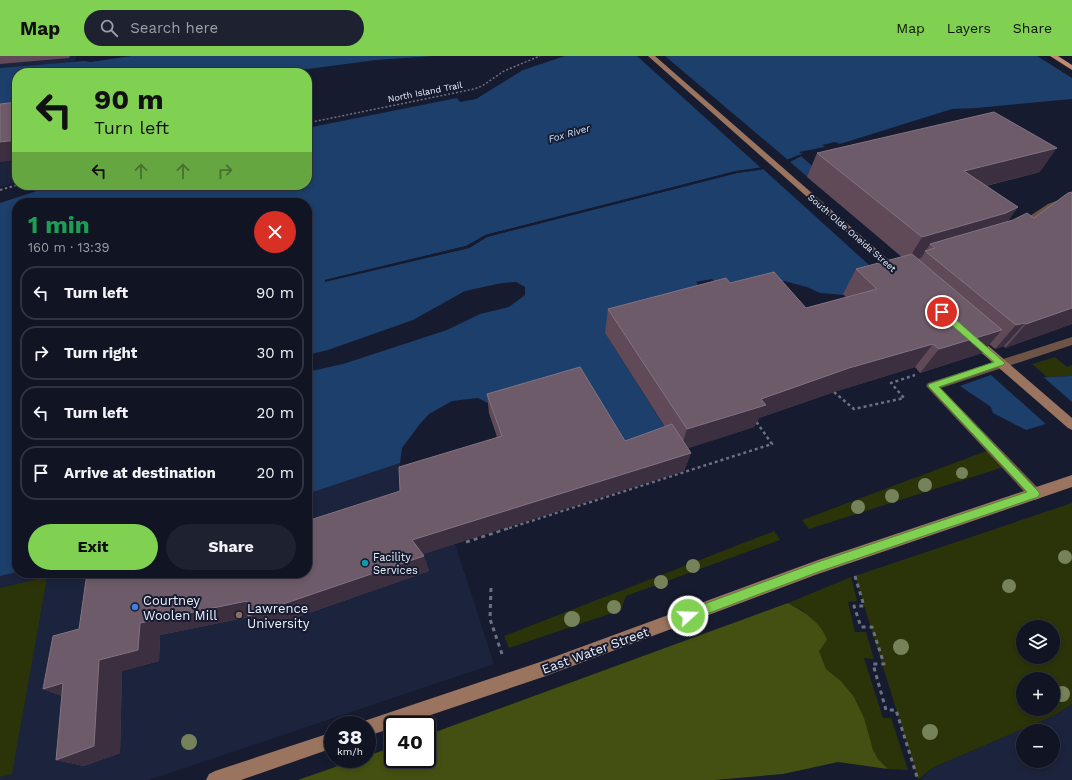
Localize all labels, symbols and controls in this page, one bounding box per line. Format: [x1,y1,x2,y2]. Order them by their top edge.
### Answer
search box [84,10,364,46]
text: Map [20,17,60,40]
icon: search [98,17,120,39]
text: Search here [130,19,218,37]
text: Map [896,20,925,36]
text: Layers [947,20,991,36]
text: Share [1013,20,1052,36]
street label: North Island Trail [387,80,463,104]
text: 90 m [94,83,164,116]
icon: left [28,84,80,136]
text: Turn left [94,117,169,138]
water label: Fox River [547,122,592,145]
icon: left [88,160,110,182]
icon: ahead [130,160,152,182]
icon: ahead [172,160,194,182]
icon: right [214,160,236,182]
street label: South Olde Oneida Street [806,192,898,274]
text: 1 min [28,211,90,239]
button: close [254,211,296,253]
text: 160 m · 13:39 [28,240,110,255]
icon: left [30,282,52,304]
text: Turn left [64,284,128,302]
text: 90 m [256,284,294,302]
pin [925,295,959,329]
icon: arrive [931,301,953,323]
icon: right [30,342,52,364]
text: Turn right [64,344,137,362]
text: 30 m [257,344,294,362]
icon: left [30,402,52,424]
text: Turn left [64,404,128,422]
text: 20 m [257,404,294,422]
icon: arrive [30,462,52,484]
text: Arrive at destination [64,464,216,482]
text: 20 m [257,464,294,482]
button: Exit [28,524,158,570]
button: Share [166,524,296,570]
place label: Facility Services [373,551,418,577]
marker: Facility Services [360,558,370,568]
place label: Courtney Woolen Mill [143,593,217,623]
position arrow [667,595,709,637]
place label: Lawrence University [247,601,310,631]
marker: Courtney Woolen Mill [130,602,140,612]
marker: Lawrence University [234,610,244,620]
map controls [1016,620,1060,768]
button: layers [1016,620,1060,664]
street label: East Water Street [540,624,651,677]
button: + [1016,672,1060,716]
speed limit sign: 40 [384,716,436,768]
button: − [1016,724,1060,768]
text: 38 [338,725,362,749]
text: km/h [337,746,363,757]

